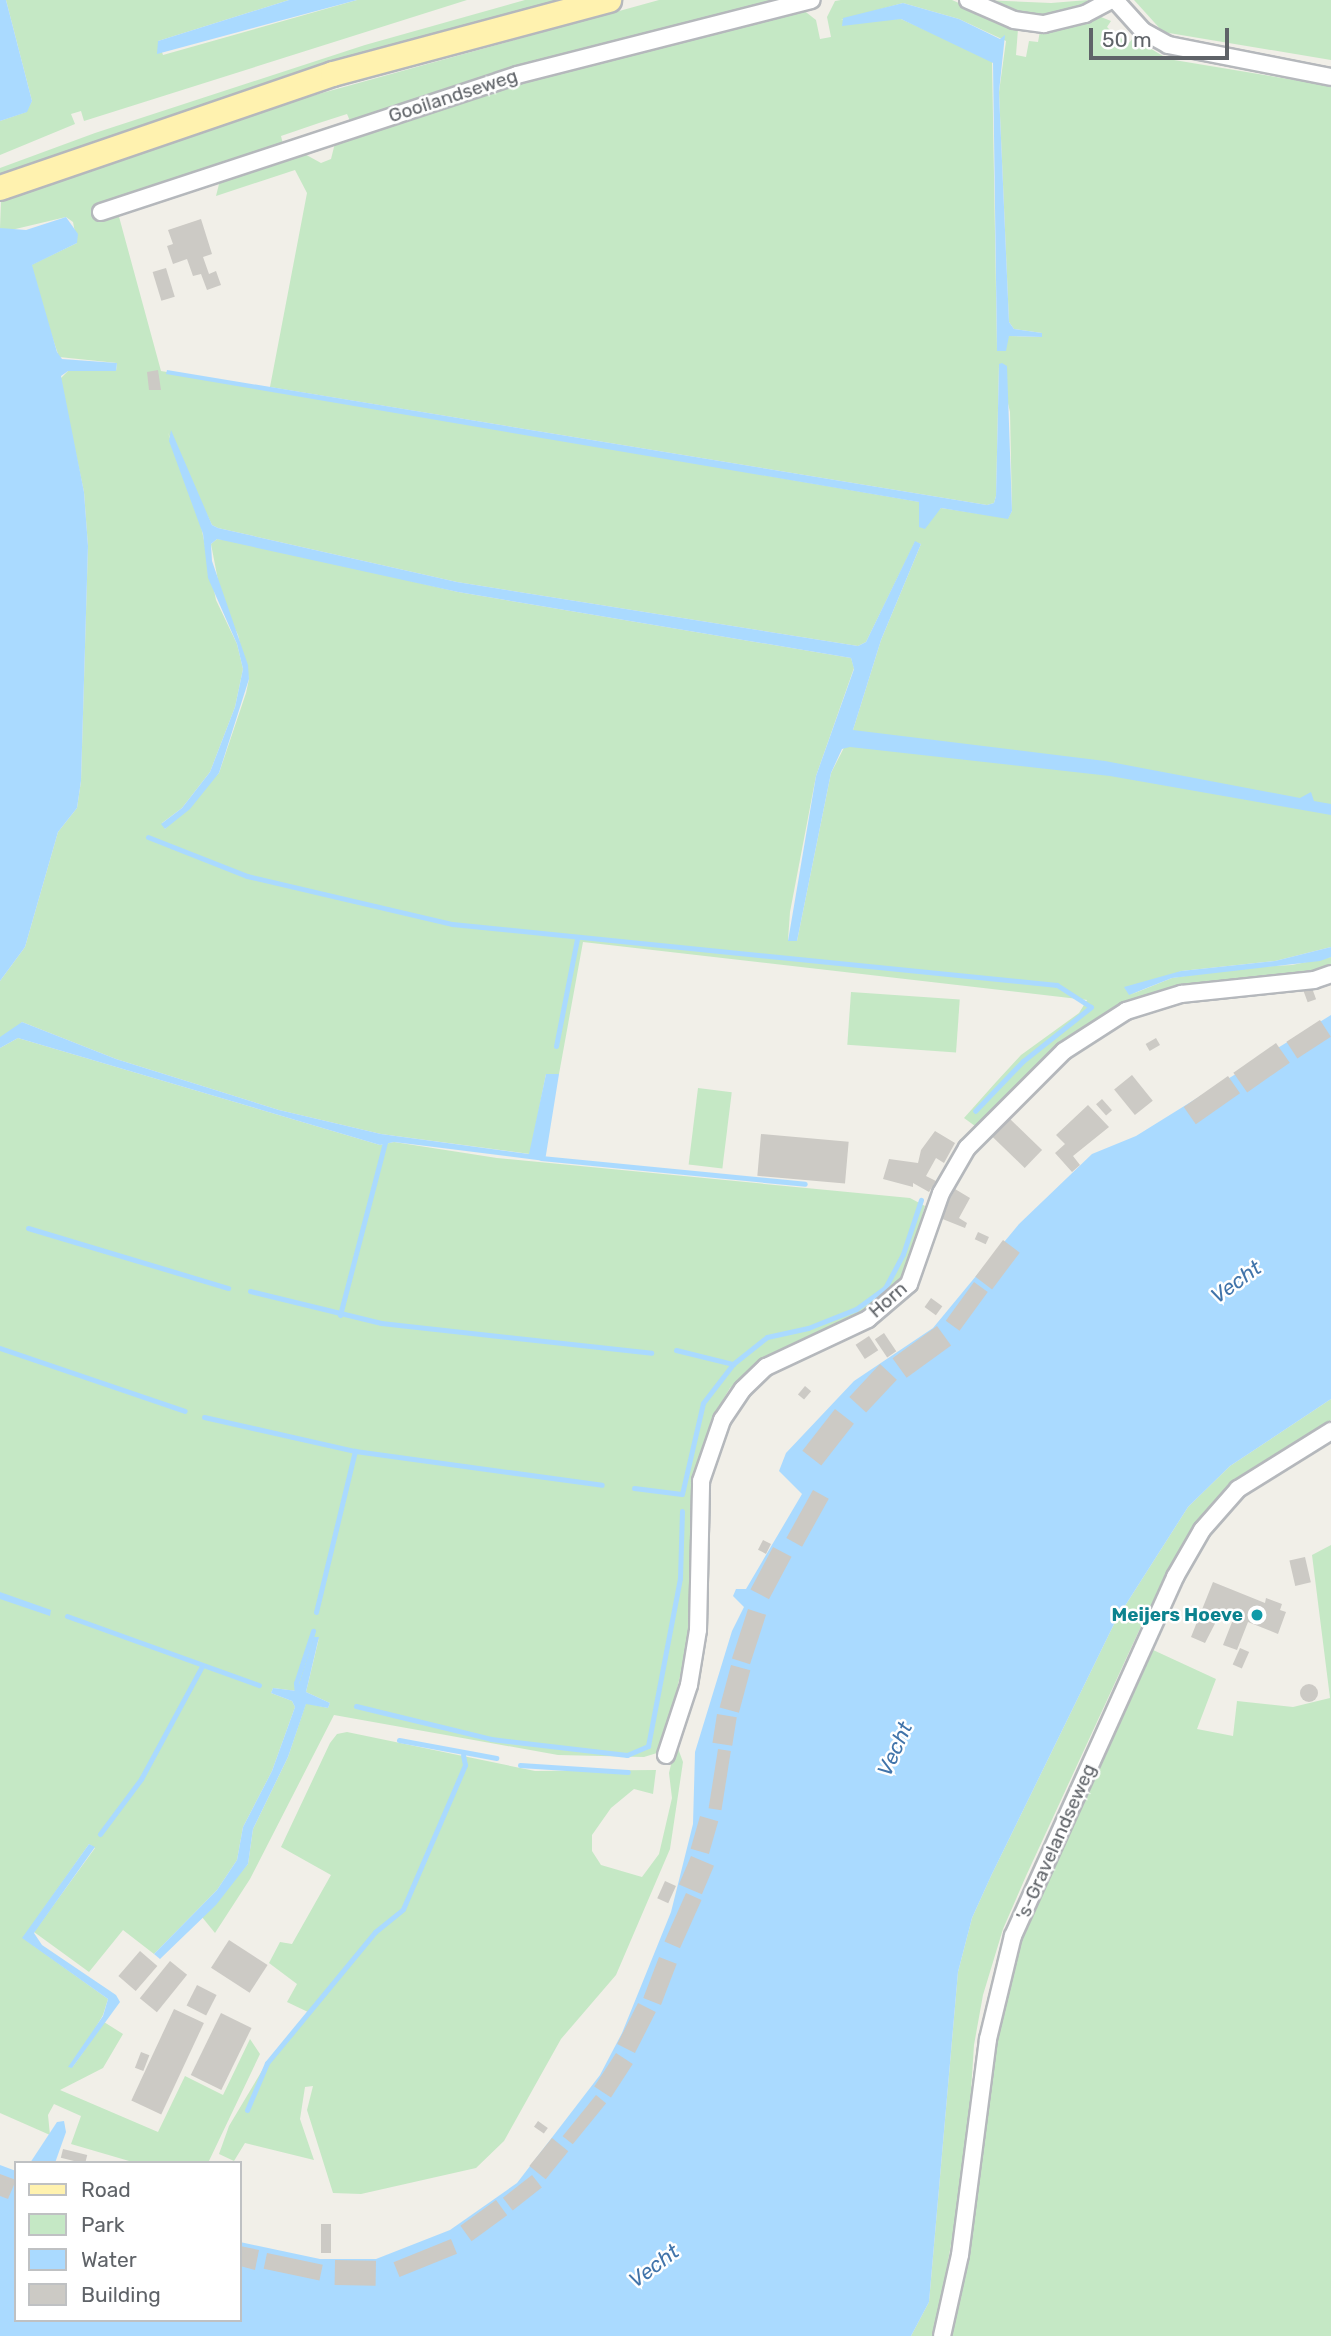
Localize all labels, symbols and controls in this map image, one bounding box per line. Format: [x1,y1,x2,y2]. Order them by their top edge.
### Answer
scale bar [1093,14,1233,58]
text: 50 m [1102,27,1152,52]
street label: Gooilandseweg [386,64,520,128]
water label: Vecht [1206,1255,1266,1309]
street label: Horn [864,1277,912,1323]
place label: Meijers Hoeve [1111,1604,1243,1626]
marker: Meijers Hoeve [1249,1607,1265,1623]
water label: Vecht [872,1718,918,1780]
street label: 's-Gravelandseweg [1011,1760,1101,1924]
legend [14,2161,242,2322]
text: Road [81,2177,131,2202]
text: Park [81,2212,125,2237]
water label: Vecht [624,2239,684,2293]
text: Water [81,2247,137,2272]
text: Building [81,2282,161,2307]

